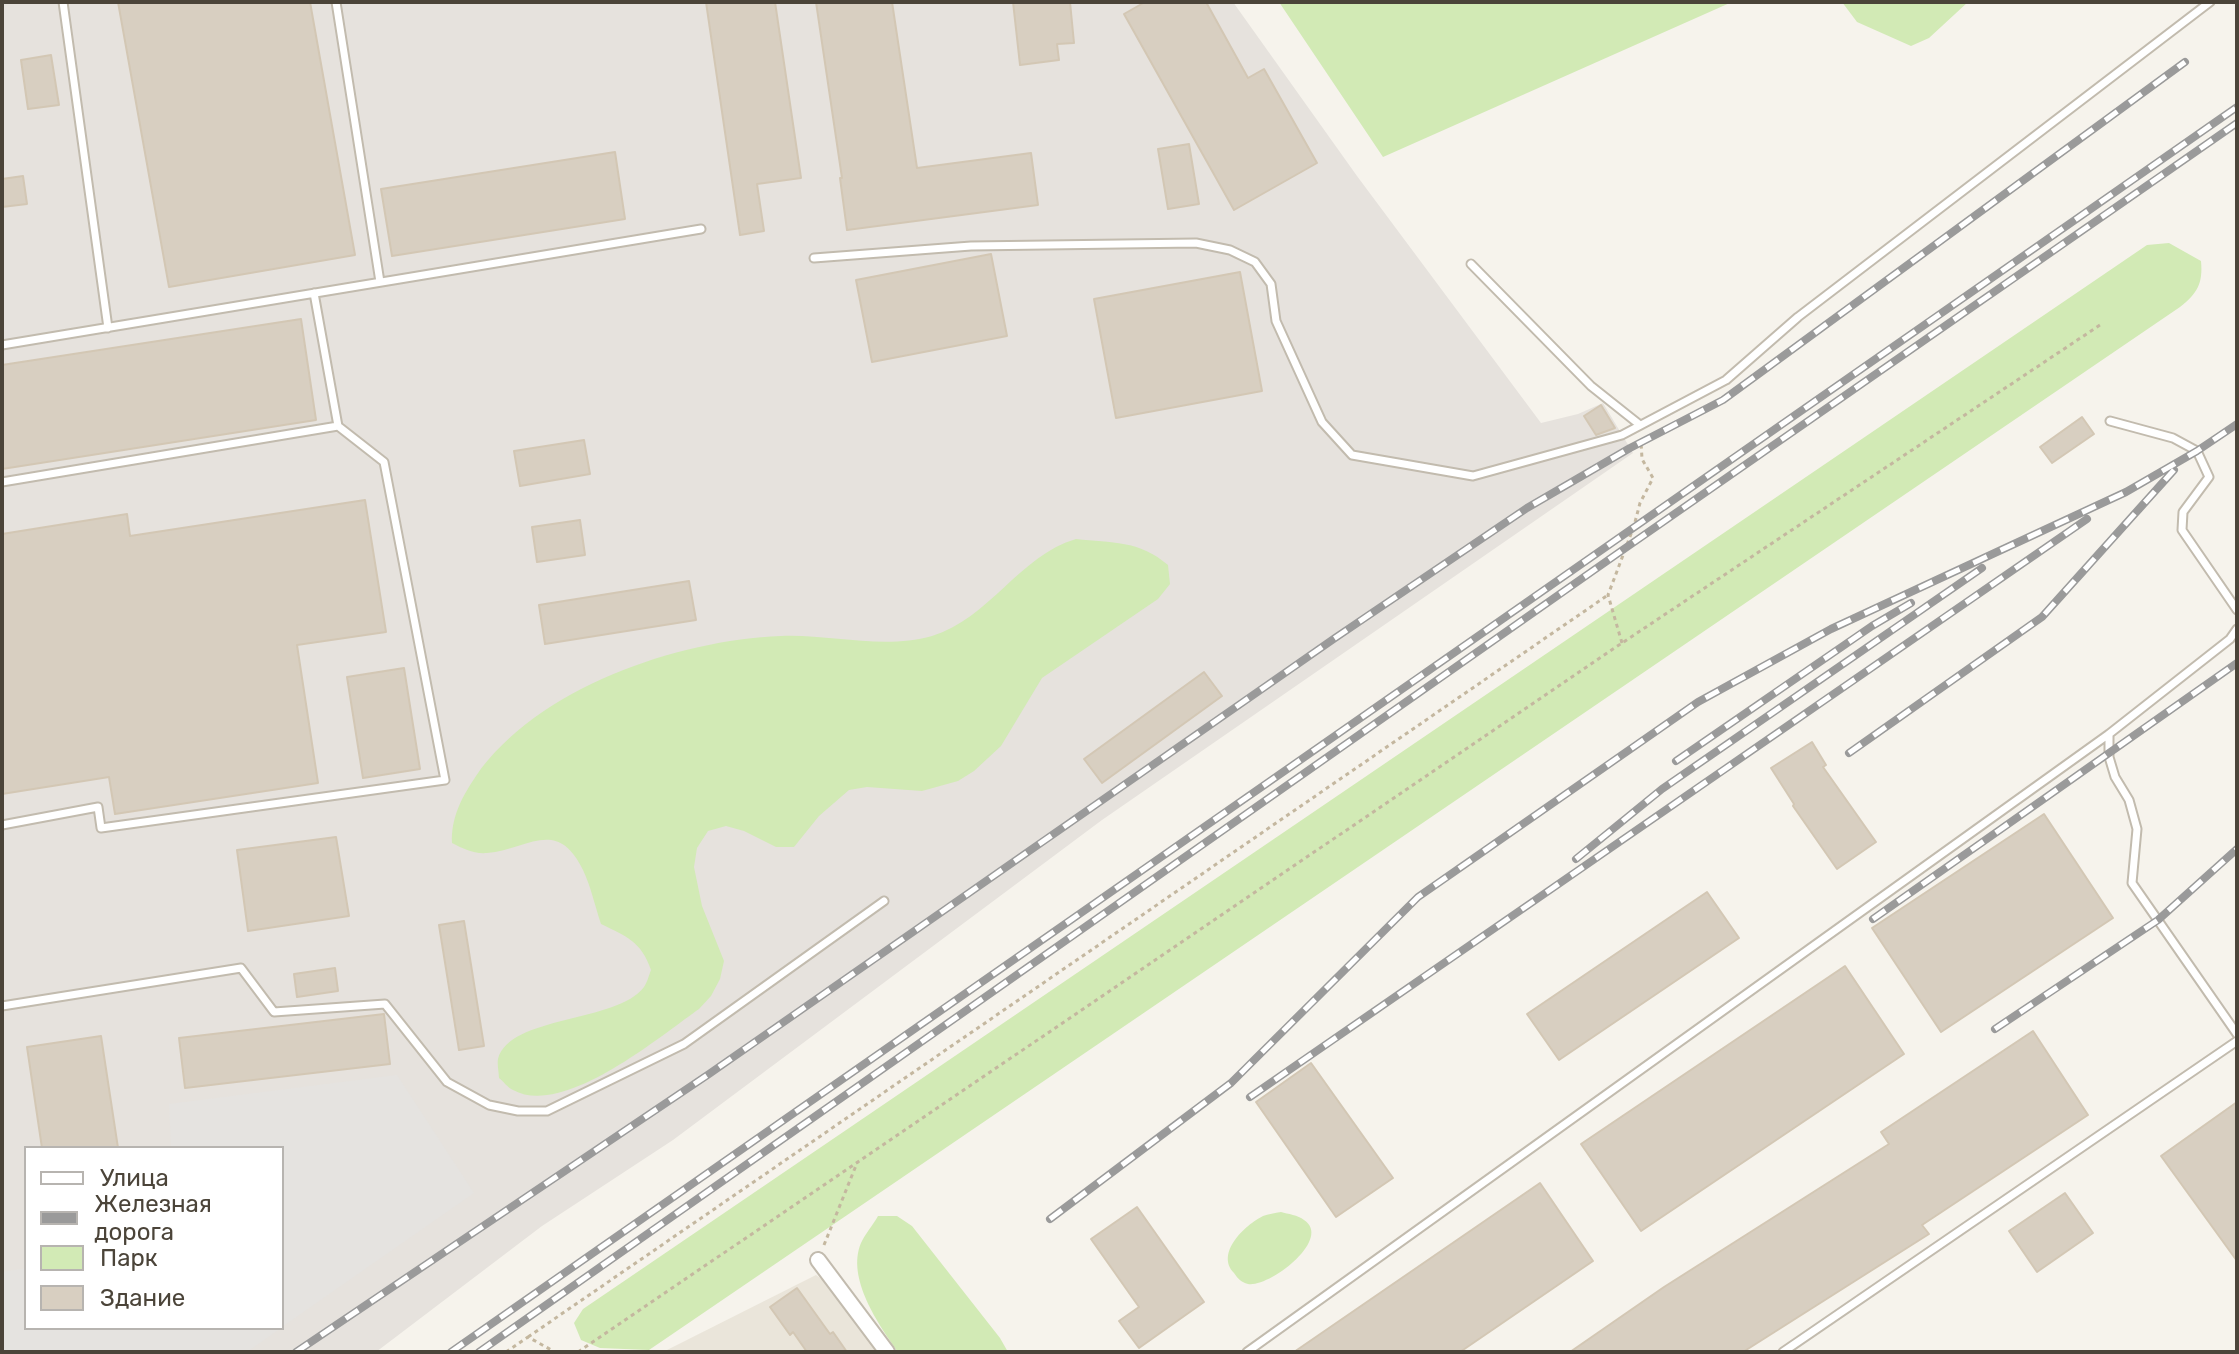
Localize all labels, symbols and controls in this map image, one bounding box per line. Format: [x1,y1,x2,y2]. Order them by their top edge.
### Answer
legend [24,1146,284,1330]
text: Улица [100,1164,169,1192]
text: Железная дорога [94,1190,212,1246]
text: Парк [100,1244,158,1272]
text: Здание [100,1284,185,1312]

